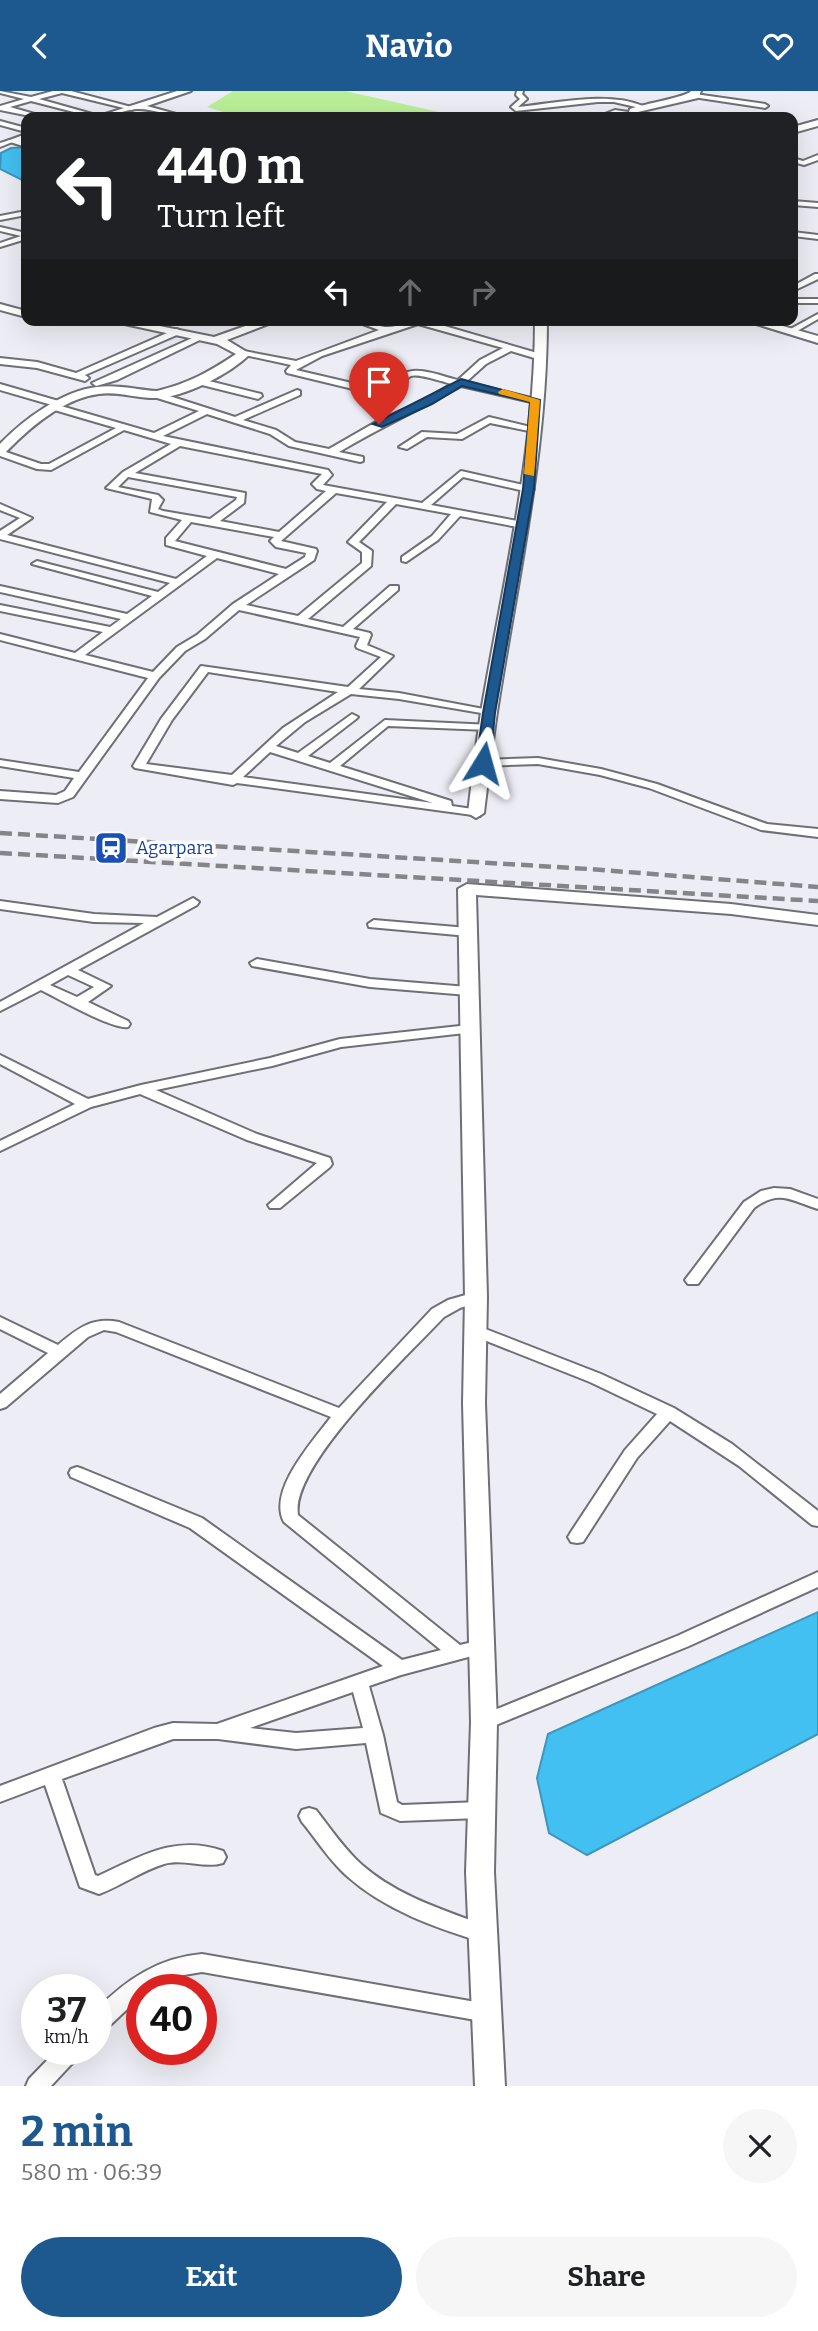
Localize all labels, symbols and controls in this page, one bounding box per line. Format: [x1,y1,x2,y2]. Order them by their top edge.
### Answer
icon: back [21,27,59,65]
text: Navio [365,27,453,65]
icon: heart [759,27,797,65]
text: 440 m [157,137,304,196]
icon: left [42,140,133,231]
text: Turn left [157,197,285,235]
icon: left [318,273,356,311]
icon: ahead [391,273,429,311]
icon: right [464,273,502,311]
pin [349,352,409,424]
icon: arrive [360,363,398,401]
position arrow [446,726,520,800]
station icon: Agarpara [92,829,130,867]
place label: Agarpara [136,837,214,859]
speed limit sign: 40 [126,1974,217,2065]
text: 37 [47,1989,86,2031]
text: km/h [44,2026,89,2048]
text: 2 min [21,2107,133,2157]
button: close [723,2109,797,2183]
text: 580 m · 06:39 [21,2158,162,2186]
button: Exit [21,2237,402,2317]
button: Share [416,2237,797,2317]

